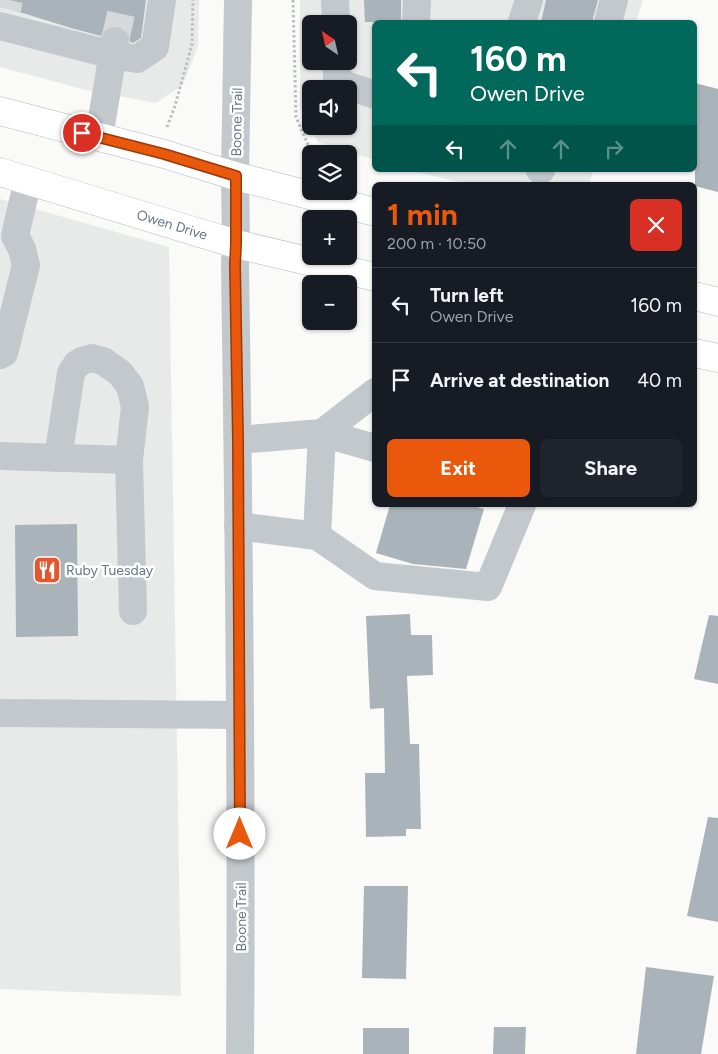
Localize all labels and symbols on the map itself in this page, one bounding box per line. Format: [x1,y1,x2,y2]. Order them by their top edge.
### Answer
north arrow [302,15,358,70]
street label: Boone Trail [228,87,246,157]
pin [61,112,103,154]
street label: Owen Drive [135,206,210,243]
restaurant icon: Ruby Tuesday [32,555,62,585]
place label: Ruby Tuesday [66,562,154,579]
position arrow [213,807,265,859]
street label: Boone Trail [233,883,250,951]

